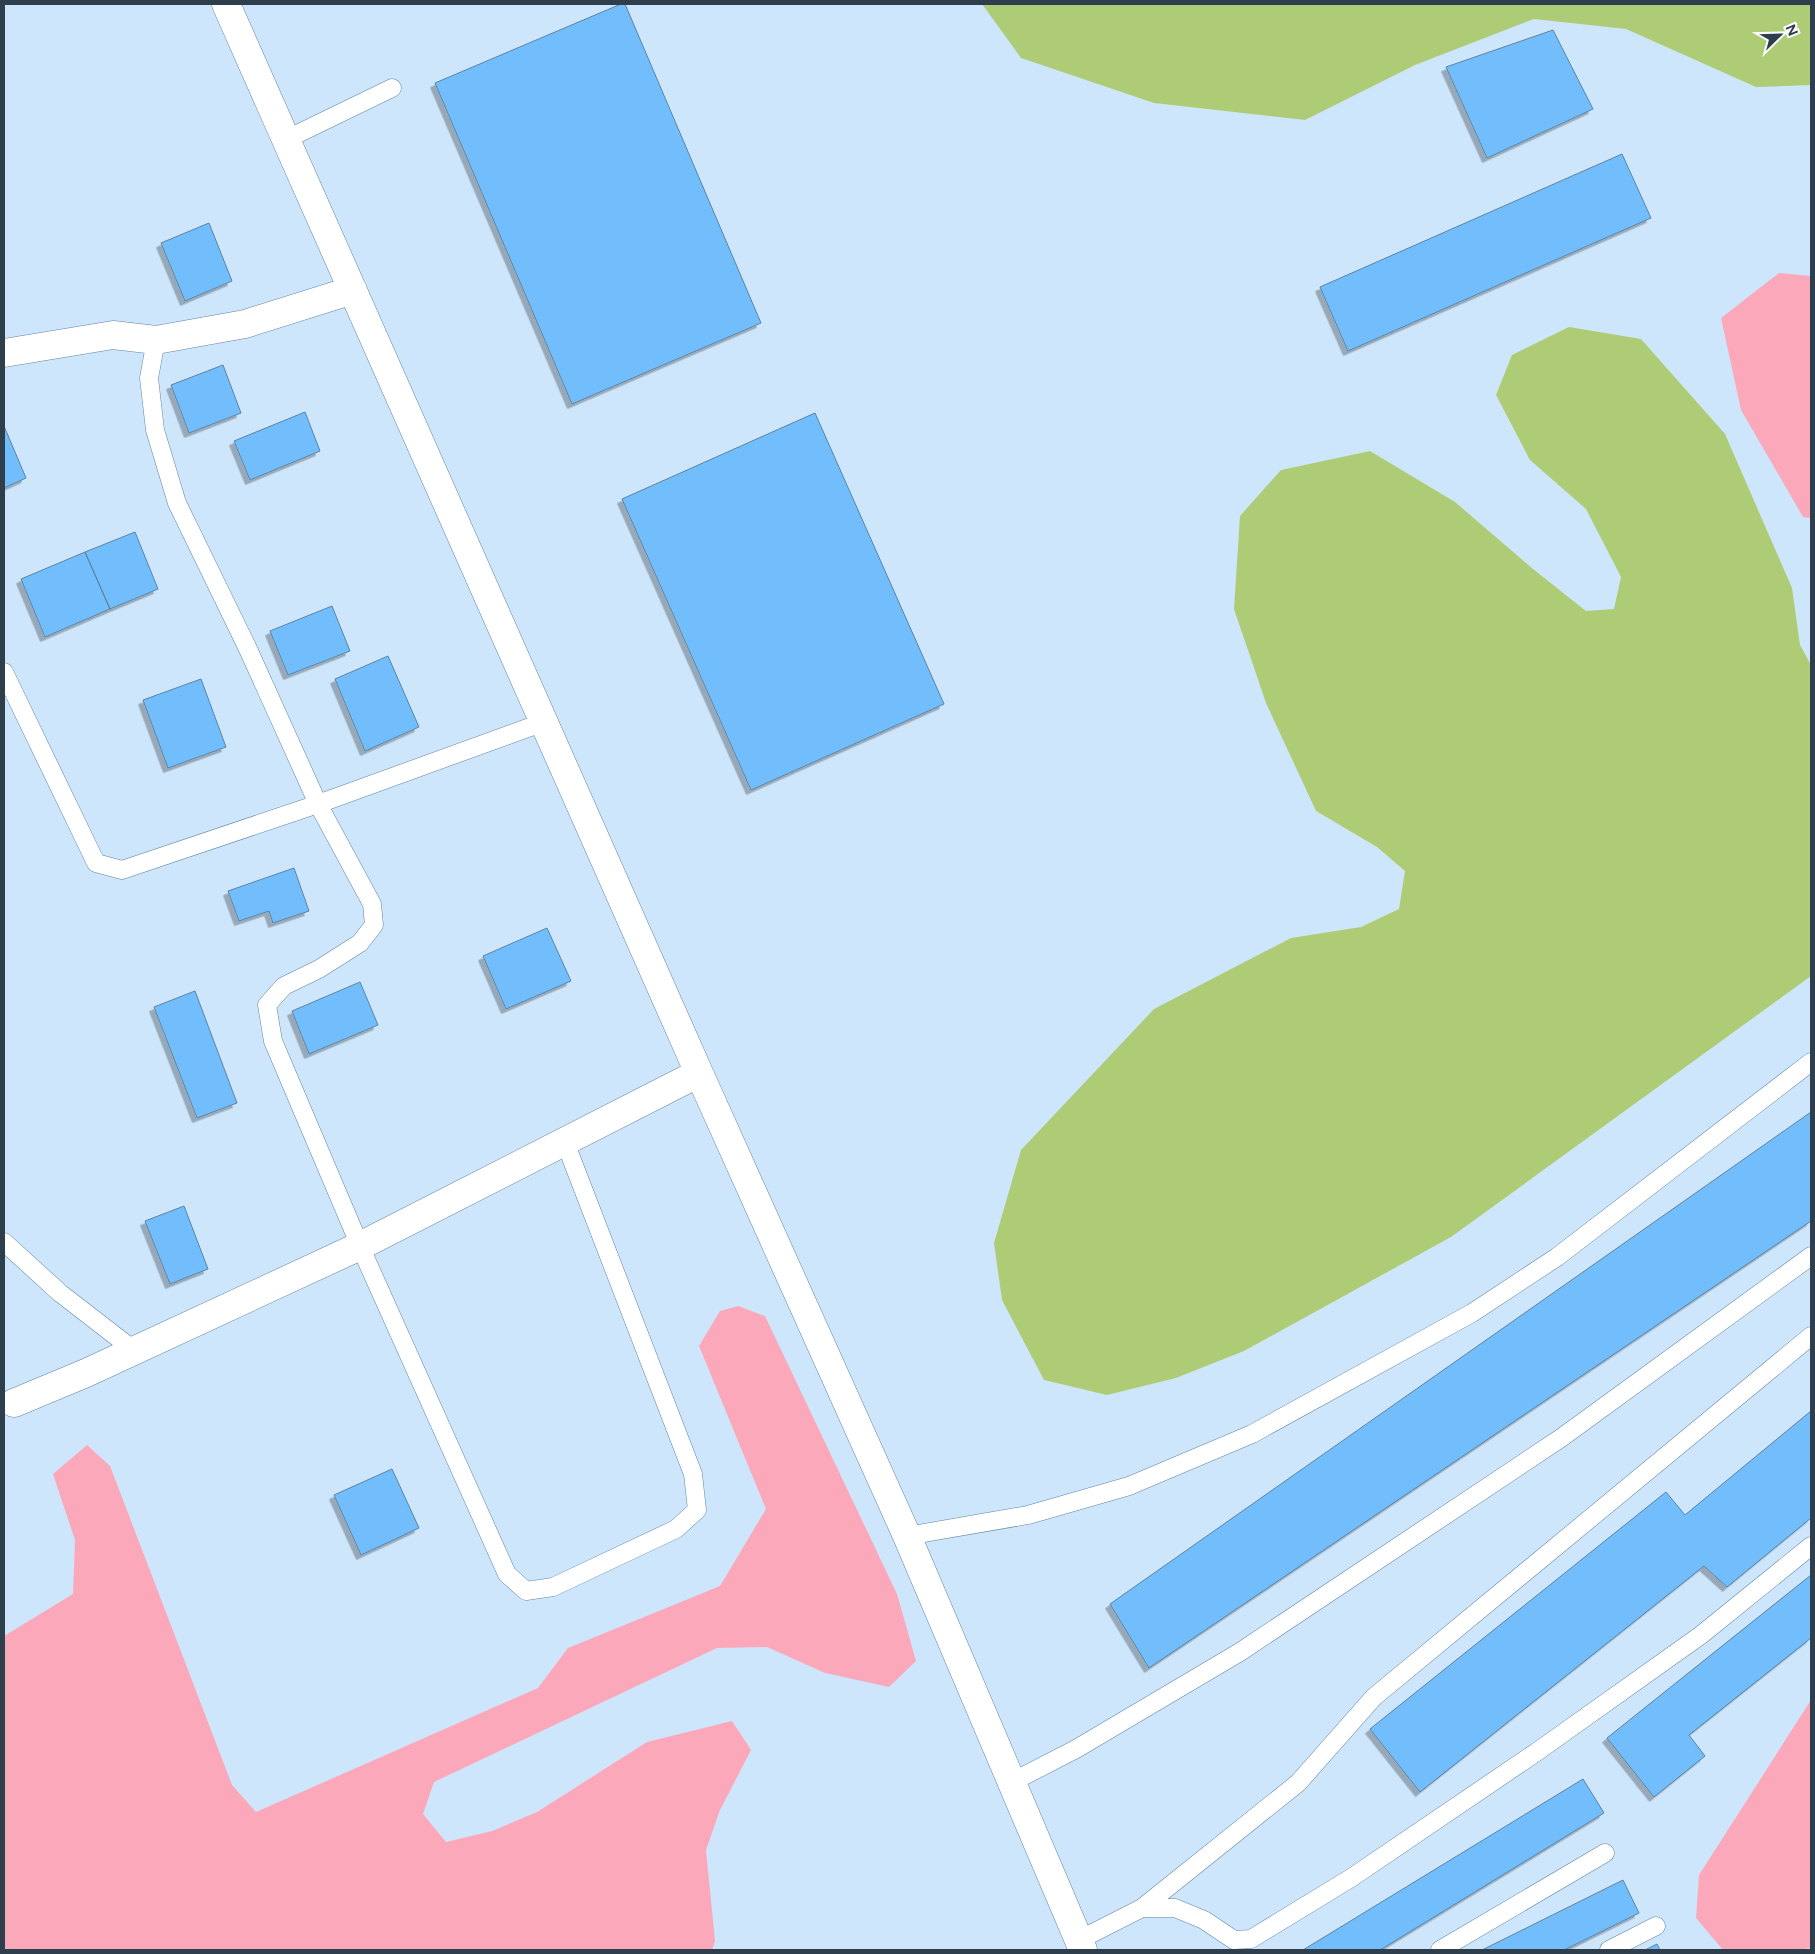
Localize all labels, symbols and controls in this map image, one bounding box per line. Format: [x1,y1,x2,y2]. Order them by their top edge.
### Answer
north arrow [1755,10,1805,60]
text: N [1782,22,1801,38]

